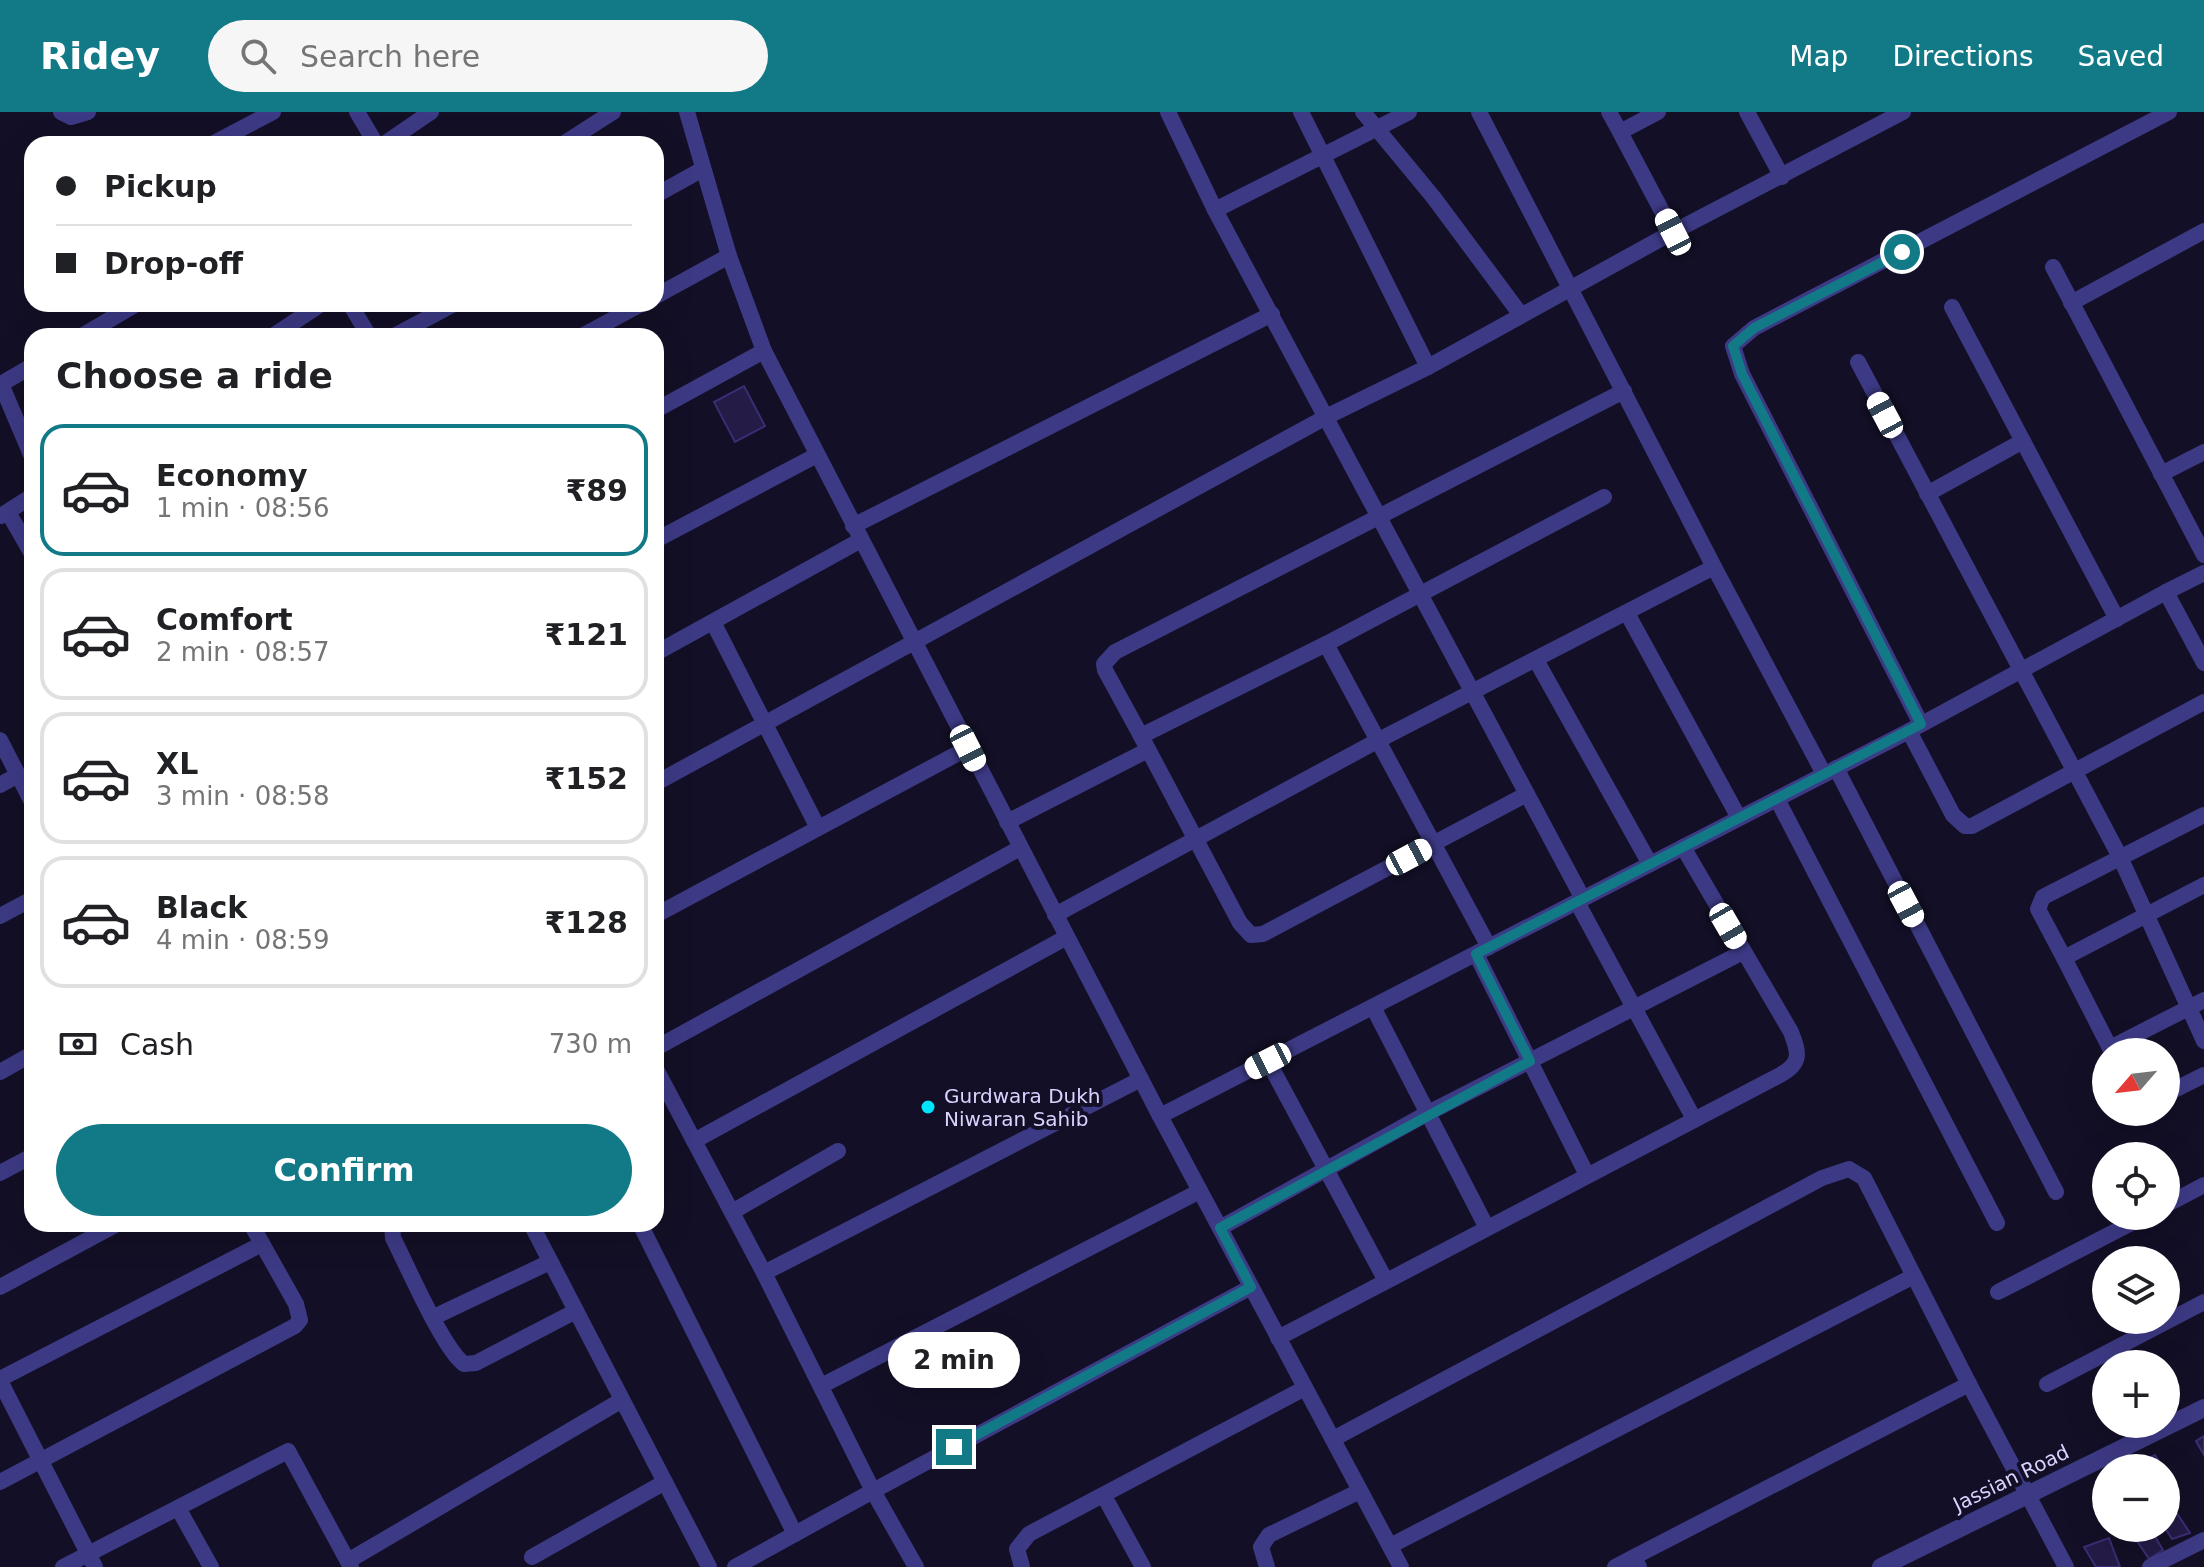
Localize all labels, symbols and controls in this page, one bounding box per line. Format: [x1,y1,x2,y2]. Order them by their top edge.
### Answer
search box [208,20,768,92]
text: Ridey [40,34,160,78]
icon: search [236,34,280,78]
text: Search here [300,39,480,74]
text: Map [1789,40,1848,73]
text: Directions [1892,40,2033,73]
text: Saved [2077,40,2164,73]
text: Pickup [104,169,217,204]
car [1651,205,1695,259]
route start [1884,234,1920,270]
text: Drop-off [104,246,243,281]
text: Choose a ride [56,355,333,396]
car [1863,388,1907,442]
icon: car [60,454,132,526]
text: Economy [156,458,308,493]
text: ₹89 [565,473,628,508]
text: 1 min · 08:56 [156,493,330,523]
icon: car [60,598,132,670]
text: Comfort [156,602,293,637]
text: ₹121 [545,617,628,652]
text: 2 min · 08:57 [156,637,330,667]
car [946,721,990,775]
icon: car [60,742,132,814]
text: XL [156,746,198,781]
text: ₹152 [545,761,628,796]
text: 3 min · 08:58 [156,781,330,811]
car [1382,835,1436,879]
car [1884,877,1928,931]
icon: car [60,886,132,958]
text: Black [156,890,247,925]
car [1706,899,1750,953]
text: ₹128 [545,905,628,940]
text: 4 min · 08:59 [156,925,330,955]
icon: cash [56,1022,100,1066]
text: Cash [120,1027,194,1062]
text: 730 m [549,1029,632,1059]
north arrow [2092,1038,2180,1126]
map controls [2092,1038,2180,1542]
car [1241,1039,1295,1083]
place label: Gurdwara Dukh Niwaran Sahib [944,1084,1101,1131]
marker: Gurdwara Dukh Niwaran Sahib [919,1098,937,1116]
button: Confirm [56,1124,632,1216]
button: locate [2092,1142,2180,1230]
button: layers [2092,1246,2180,1334]
callout: 2 min [888,1331,1020,1387]
text: 2 min [913,1345,995,1375]
button: + [2092,1350,2180,1438]
route end [936,1429,972,1465]
street label: Jassian Road [1947,1440,2073,1517]
button: − [2092,1454,2180,1542]

